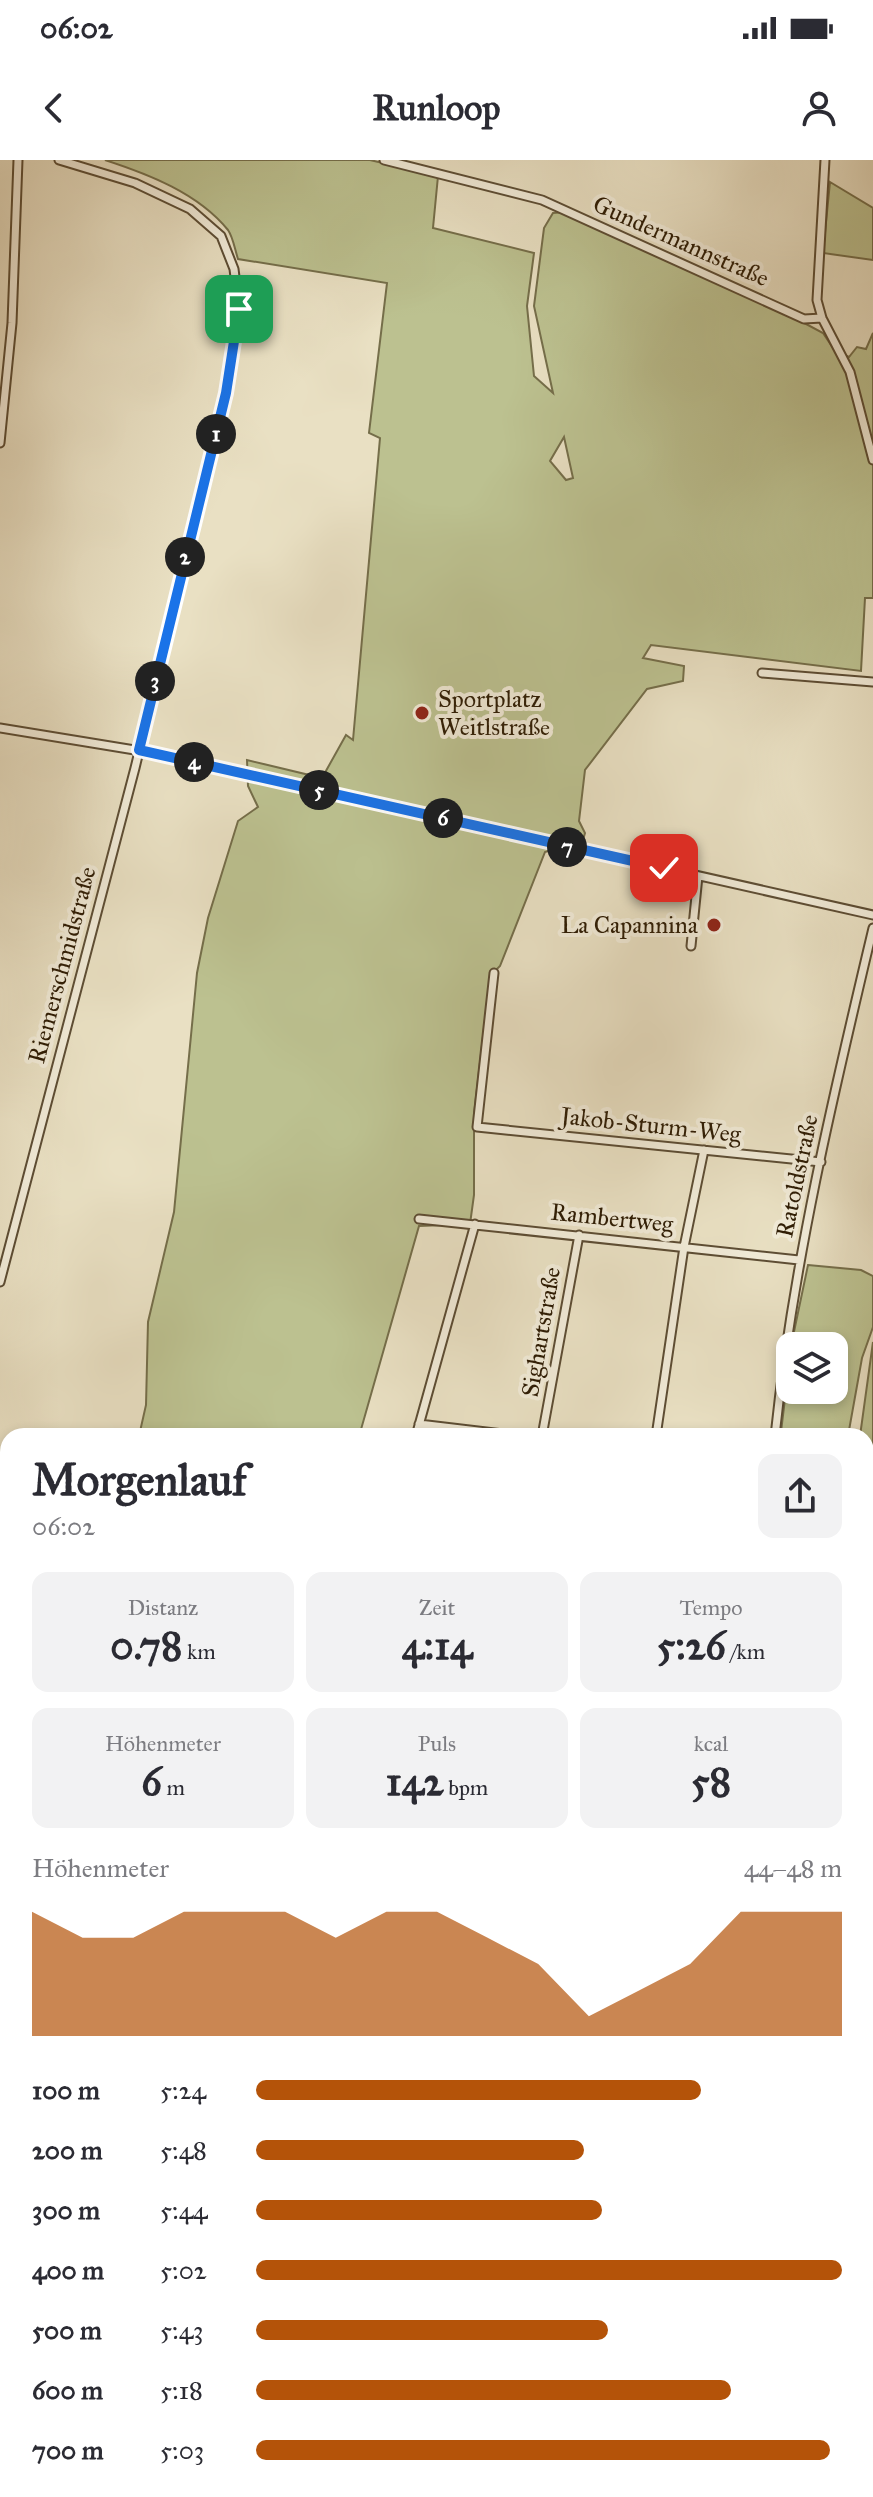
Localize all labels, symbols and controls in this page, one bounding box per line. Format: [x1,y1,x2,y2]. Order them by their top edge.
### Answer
text: 06:02 [40,10,113,46]
icon: back [32,86,76,130]
text: Runloop [372,86,501,130]
icon: person [797,86,841,130]
street label: Gundermannstraße [588,189,774,293]
pin [205,275,273,343]
icon: arrive [217,287,261,331]
pin: 1 [196,414,236,454]
text: 1 [212,420,220,447]
pin: 2 [165,537,205,577]
text: 2 [180,543,190,570]
pin: 3 [135,661,175,701]
text: 3 [151,667,159,694]
place label: Sportplatz Weitlstraße [438,684,550,742]
marker: Sportplatz Weitlstraße [413,704,431,722]
pin: 4 [174,742,214,782]
text: 4 [188,748,200,775]
pin: 5 [299,770,339,810]
text: 5 [314,776,324,803]
pin: 6 [423,798,463,838]
text: 6 [437,804,449,831]
pin: 7 [547,827,587,867]
text: 7 [561,833,573,860]
pin [630,834,698,902]
icon: check [642,846,686,890]
street label: Riemerschmidstraße [21,863,103,1067]
place label: La Capannina [561,910,699,940]
marker: La Capannina [705,916,723,934]
street label: Jakob-Sturm-Weg [556,1100,743,1149]
street label: Ratoldstraße [769,1112,825,1240]
street label: Rambertweg [549,1197,675,1239]
street label: Sighartstraße [515,1265,567,1399]
map controls [776,1332,848,1404]
button: layers [776,1332,848,1404]
text: Morgenlauf [32,1453,247,1507]
button: share [758,1454,842,1538]
text: 06:02 [32,1510,95,1542]
text: Distanz [128,1594,198,1621]
text: Zeit [419,1594,455,1621]
text: Tempo [679,1594,743,1621]
text: 0.78 [110,1621,182,1670]
text: 4:14 [402,1621,472,1670]
text: 5:26 [657,1621,726,1670]
text: km [182,1638,216,1665]
text: /km [726,1638,765,1665]
text: Höhenmeter [105,1730,221,1757]
text: Puls [418,1730,456,1757]
text: kcal [694,1730,728,1757]
text: 6 [141,1757,162,1806]
text: 142 [386,1757,443,1806]
text: 58 [691,1757,731,1806]
text: m [162,1774,185,1801]
text: bpm [443,1774,488,1801]
text: Höhenmeter [32,1852,169,1884]
text: 44–48 m [744,1852,842,1884]
text: 100 m [32,2074,100,2106]
text: 5:24 [160,2074,206,2106]
text: 200 m [32,2134,103,2166]
text: 5:48 [160,2134,207,2166]
text: 300 m [32,2194,100,2226]
text: 5:44 [160,2194,208,2226]
text: 400 m [32,2254,104,2286]
text: 5:02 [160,2254,207,2286]
text: 500 m [32,2314,102,2346]
text: 5:43 [160,2314,204,2346]
text: 600 m [32,2374,103,2406]
text: 5:18 [160,2374,203,2406]
text: 700 m [32,2434,104,2466]
text: 5:03 [160,2434,204,2466]

